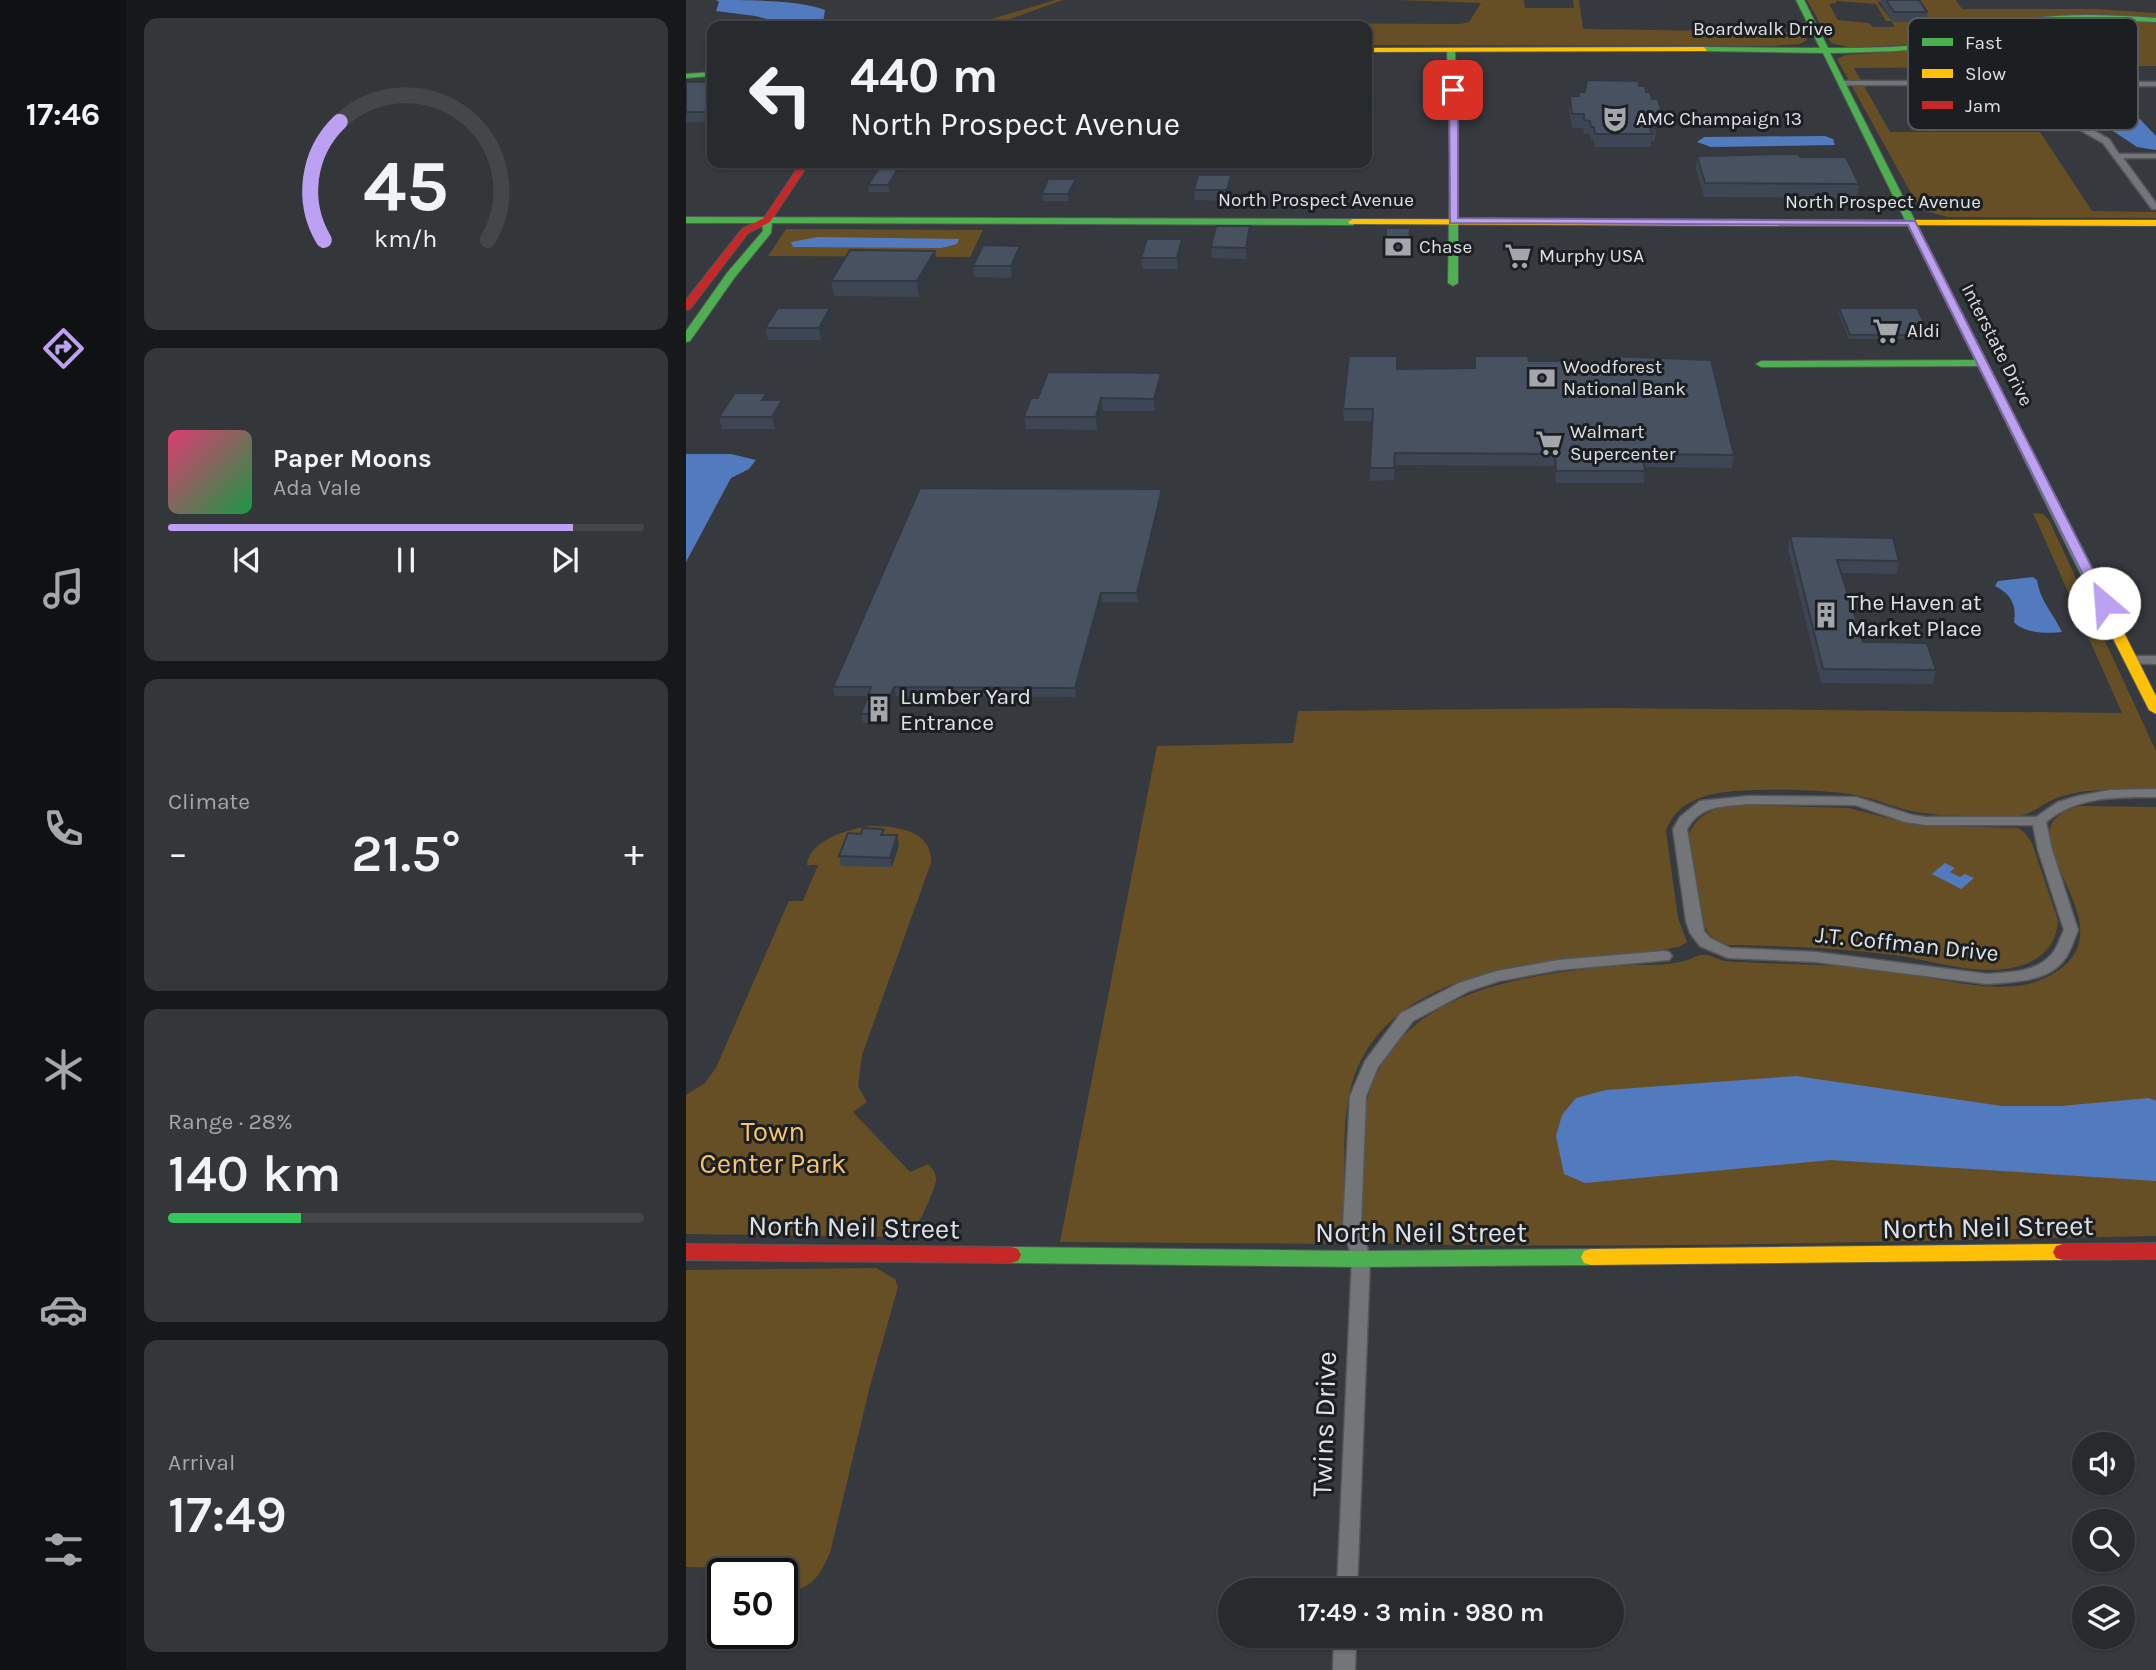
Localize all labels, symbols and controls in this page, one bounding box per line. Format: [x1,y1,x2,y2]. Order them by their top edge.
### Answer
street label: Boardwalk Drive [1693,18,1833,40]
legend [1908,18,2138,130]
text: Fast [1965,32,2002,54]
text: 440 m [850,47,998,104]
icon: left [735,49,826,140]
pin [1423,60,1483,120]
text: Slow [1965,63,2006,85]
icon: arrive [1434,71,1472,109]
text: Jam [1965,95,2001,117]
text: 17:46 [26,96,100,133]
theatre icon: AMC Champaign 13 [1600,104,1630,134]
text: North Prospect Avenue [850,106,1180,143]
place label: AMC Champaign 13 [1636,108,1802,130]
text: 45 [363,144,449,229]
street label: North Prospect Avenue [1218,189,1414,211]
street label: North Prospect Avenue [1785,191,1981,213]
text: km/h [374,224,438,253]
bank icon: Chase [1383,232,1413,262]
place label: Chase [1419,236,1472,258]
supermarket icon: Murphy USA [1503,241,1533,271]
place label: Murphy USA [1539,245,1644,267]
street label: Interstate Drive [1957,280,2037,410]
supermarket icon: Aldi [1871,316,1901,346]
place label: Aldi [1907,320,1940,342]
icon: directions [39,324,88,373]
place label: Woodforest National Bank [1563,356,1686,400]
bank icon: Woodforest National Bank [1527,363,1557,393]
place label: Walmart Supercenter [1570,421,1676,465]
supermarket icon: Walmart Supercenter [1534,428,1564,458]
text: Paper Moons [273,443,432,474]
text: Ada Vale [273,474,361,501]
icon: previous [228,541,266,579]
icon: pause [387,541,425,579]
icon: next [546,541,584,579]
icon: music [39,564,88,613]
position arrow [2067,566,2141,640]
place label: The Haven at Market Place [1847,589,1982,642]
building icon: The Haven at Market Place [1811,600,1841,630]
place label: Lumber Yard Entrance [900,683,1031,736]
building icon: Lumber Yard Entrance [864,694,894,724]
text: Climate [168,788,250,815]
icon: phone [39,804,88,853]
text: 21.5° [351,823,461,884]
text: − [168,831,188,876]
text: + [624,831,644,876]
street label: J.T. Coffman Drive [1814,921,2000,967]
icon: climate [39,1045,88,1094]
text: Range · 28% [168,1108,293,1135]
park label: Town Center Park [700,1115,846,1180]
text: 140 km [168,1143,341,1204]
street label: North Neil Street [748,1209,960,1245]
street label: North Neil Street [1882,1209,2094,1245]
street label: North Neil Street [1315,1216,1527,1249]
icon: car [39,1285,88,1334]
street label: Twins Drive [1305,1351,1343,1497]
map controls [2072,1432,2135,1649]
button: sound [2072,1432,2135,1495]
text: Arrival [168,1449,235,1476]
text: 17:49 [168,1484,287,1545]
button: search [2072,1509,2135,1572]
icon: filters [39,1525,88,1574]
speed limit sign: 50 [707,1558,798,1649]
button: layers [2072,1586,2135,1649]
text: 17:49 · 3 min · 980 m [1298,1597,1544,1628]

